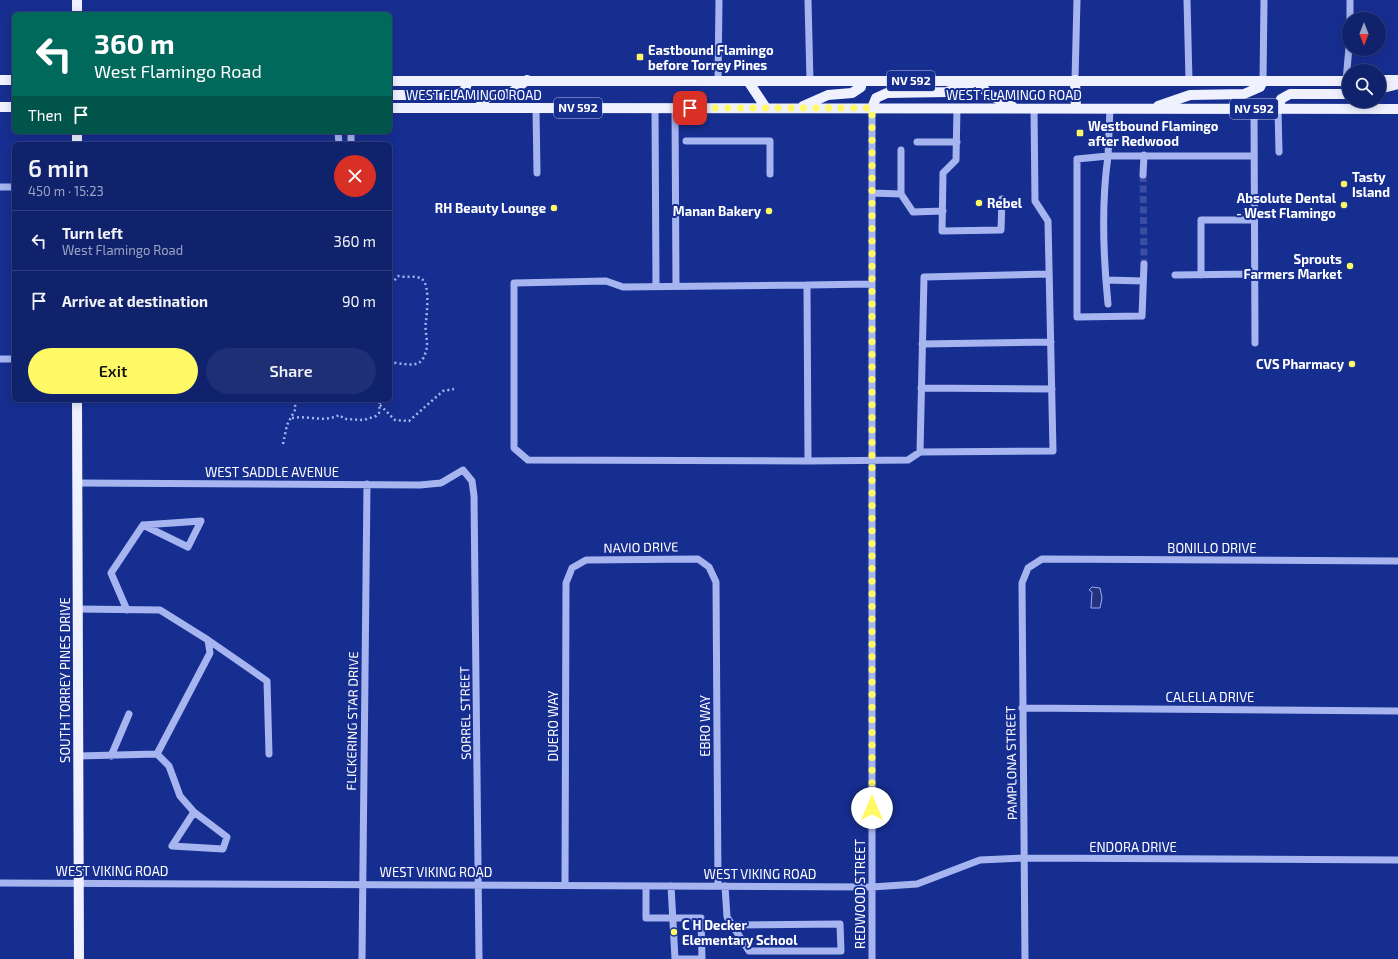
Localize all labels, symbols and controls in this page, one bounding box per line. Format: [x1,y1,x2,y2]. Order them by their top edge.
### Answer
north arrow [1342,12,1386,56]
map controls [1342,12,1386,108]
text: 360 m [94,26,175,60]
icon: left [28,28,80,80]
place label: Eastbound Flamingo before Torrey Pines [648,42,774,73]
marker: Eastbound Flamingo before Torrey Pines [635,52,645,62]
text: West Flamingo Road [94,60,262,82]
button: search [1342,64,1386,108]
road number: NV 592 [887,71,935,91]
street label: WEST FLAMINGO ROAD [406,87,542,103]
street label: WEST FLAMINGO ROAD [946,87,1082,103]
pin [673,91,707,125]
icon: arrive [679,97,701,119]
road number: NV 592 [554,98,602,118]
road number: NV 592 [1230,99,1278,119]
icon: arrive [70,104,92,126]
text: Then [28,106,62,124]
place label: Westbound Flamingo after Redwood [1088,118,1219,149]
marker: Westbound Flamingo after Redwood [1075,128,1085,138]
text: 6 min [28,153,89,182]
button: close [334,155,376,197]
place label: Tasty Island [1352,169,1390,200]
marker: Tasty Island [1339,179,1349,189]
text: 450 m · 15:23 [28,183,104,199]
place label: Absolute Dental - West Flamingo [1236,190,1337,221]
place label: Rebel [987,195,1023,211]
marker: Rebel [974,198,984,208]
place label: RH Beauty Lounge [435,200,546,216]
marker: Absolute Dental - West Flamingo [1339,200,1349,210]
marker: RH Beauty Lounge [549,203,559,213]
place label: Manan Bakery [673,203,762,219]
marker: Manan Bakery [764,206,774,216]
text: Turn left [62,224,123,242]
icon: left [28,230,50,252]
text: 360 m [334,232,376,250]
text: West Flamingo Road [62,242,183,258]
place label: Sprouts Farmers Market [1243,251,1343,282]
marker: Sprouts Farmers Market [1345,261,1355,271]
icon: arrive [28,290,50,312]
text: Arrive at destination [62,292,208,310]
text: 90 m [342,292,376,310]
button: Exit [28,348,198,394]
button: Share [206,348,376,394]
place label: CVS Pharmacy [1256,356,1345,372]
marker: CVS Pharmacy [1347,359,1357,369]
street label: WEST SADDLE AVENUE [205,464,339,480]
street label: NAVIO DRIVE [603,538,679,556]
street label: BONILLO DRIVE [1167,540,1257,556]
street label: SOUTH TORREY PINES DRIVE [57,597,73,763]
street label: FLICKERING STAR DRIVE [343,651,361,791]
street label: SORREL STREET [456,666,474,760]
street label: CALELLA DRIVE [1166,689,1254,705]
street label: DUERO WAY [545,690,561,761]
street label: EBRO WAY [697,695,713,757]
street label: PAMPLONA STREET [1002,705,1020,820]
position arrow [851,787,893,829]
street label: REDWOOD STREET [852,838,868,949]
street label: ENDORA DRIVE [1089,839,1177,855]
street label: WEST VIKING ROAD [56,863,168,879]
street label: WEST VIKING ROAD [380,864,492,880]
street label: WEST VIKING ROAD [704,866,816,882]
place label: C H Decker Elementary School [682,917,798,948]
marker: C H Decker Elementary School [669,927,679,937]

